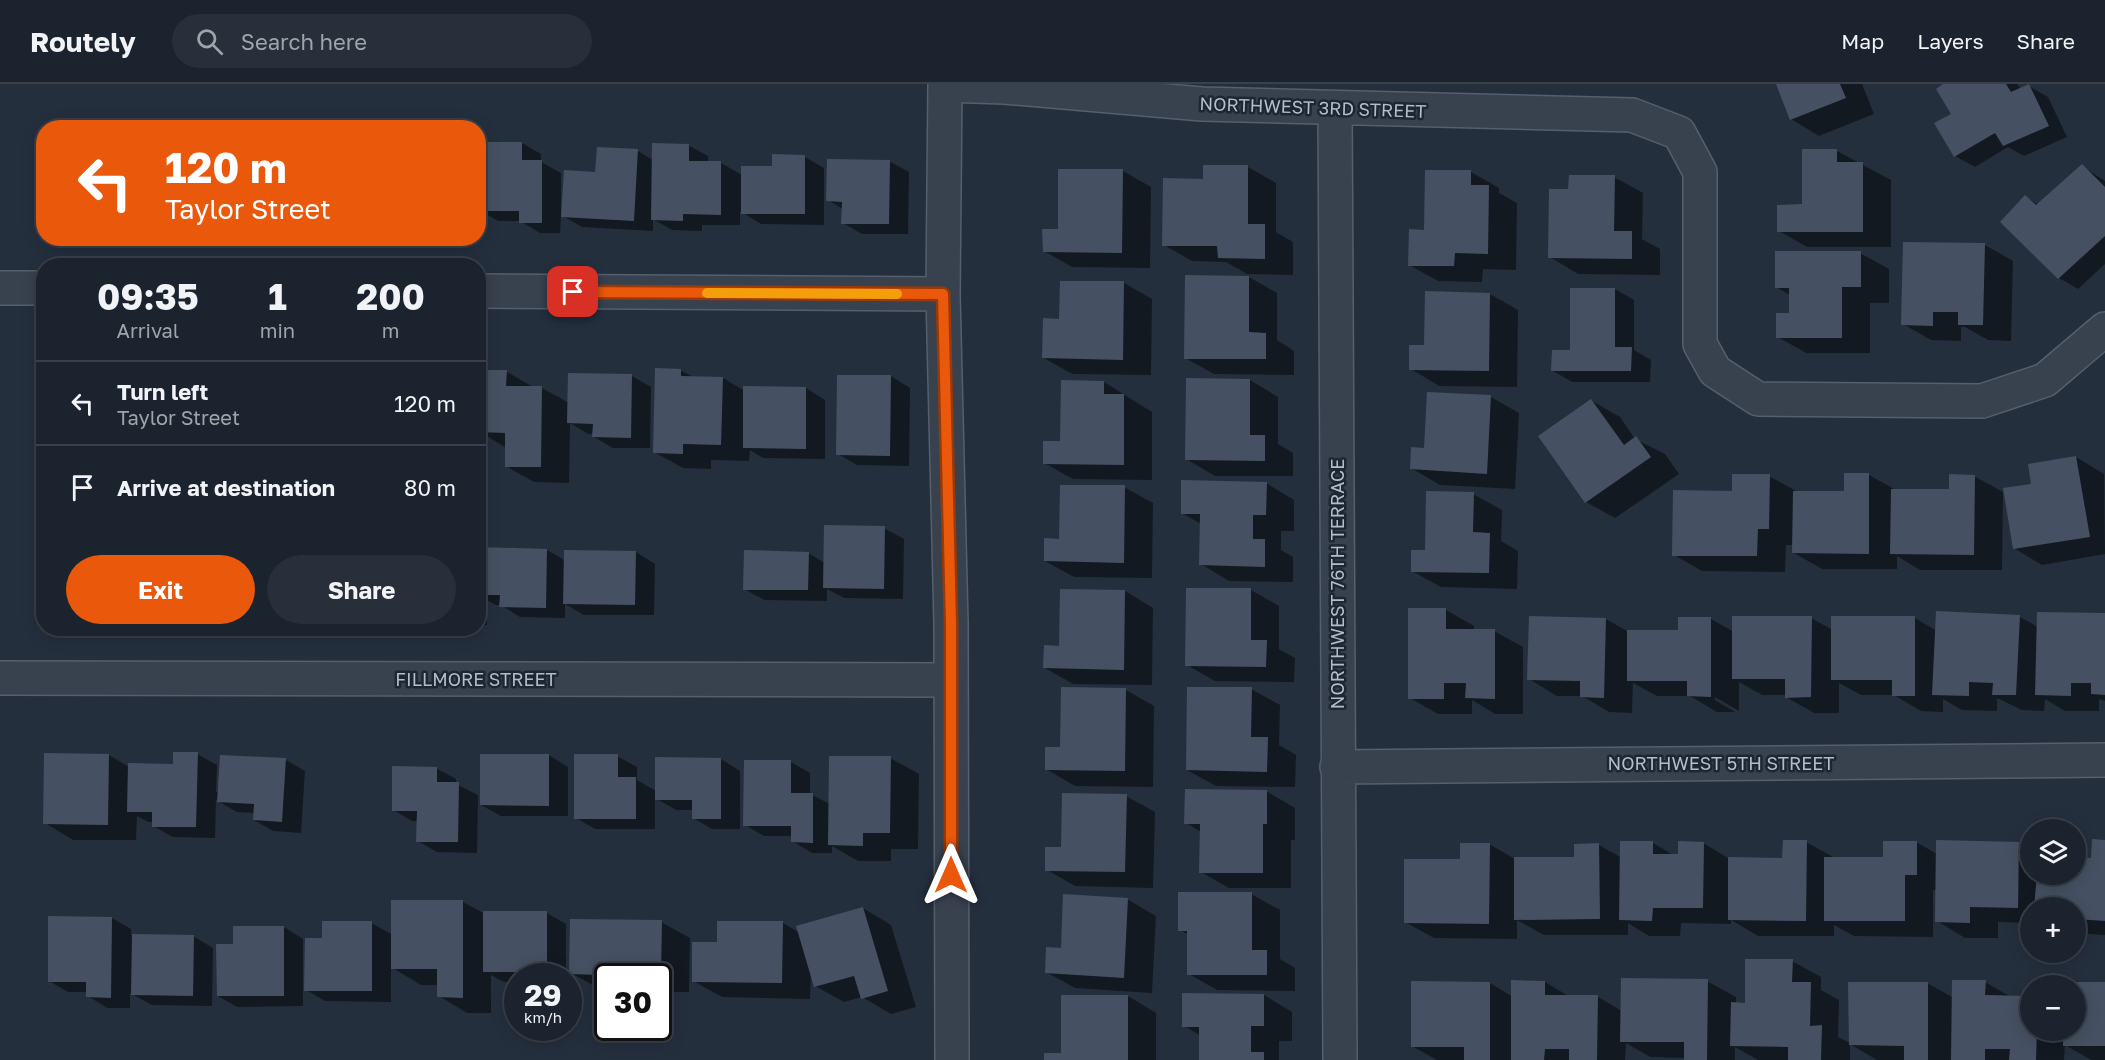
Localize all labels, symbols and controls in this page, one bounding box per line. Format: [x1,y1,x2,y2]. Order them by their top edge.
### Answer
search box [172,14,592,68]
text: Routely [30,25,136,58]
icon: search [193,25,226,58]
text: Search here [241,28,367,55]
text: Map [1841,28,1884,54]
text: Layers [1917,28,1984,54]
text: Share [2017,28,2075,54]
street label: NORTHWEST 3RD STREET [1199,92,1427,122]
text: 120 m [165,142,287,192]
icon: left [66,144,144,222]
text: Taylor Street [165,193,331,225]
pin [547,266,598,317]
text: 09:35 [97,275,199,318]
text: 1 [268,275,287,318]
text: 200 [356,275,425,318]
icon: arrive [556,275,589,308]
text: Arrival [117,318,179,342]
text: min [260,318,295,342]
text: m [382,318,399,342]
text: Turn left [117,378,208,405]
icon: left [66,387,99,420]
text: 120 m [394,390,456,417]
text: Taylor Street [117,405,240,429]
street label: NORTHWEST 76TH TERRACE [1326,459,1348,709]
icon: arrive [66,471,99,504]
text: Arrive at destination [117,474,335,501]
text: 80 m [404,474,456,501]
button: Exit [66,555,255,624]
button: Share [267,555,456,624]
street label: FILLMORE STREET [395,668,557,690]
street label: NORTHWEST 5TH STREET [1608,752,1834,774]
map controls [2020,819,2086,1041]
button: layers [2020,819,2086,885]
position arrow [919,843,983,907]
button: + [2020,897,2086,963]
speed limit sign: 30 [594,963,672,1041]
button: − [2020,975,2086,1041]
text: 29 [524,977,562,1013]
text: km/h [524,1008,562,1026]

